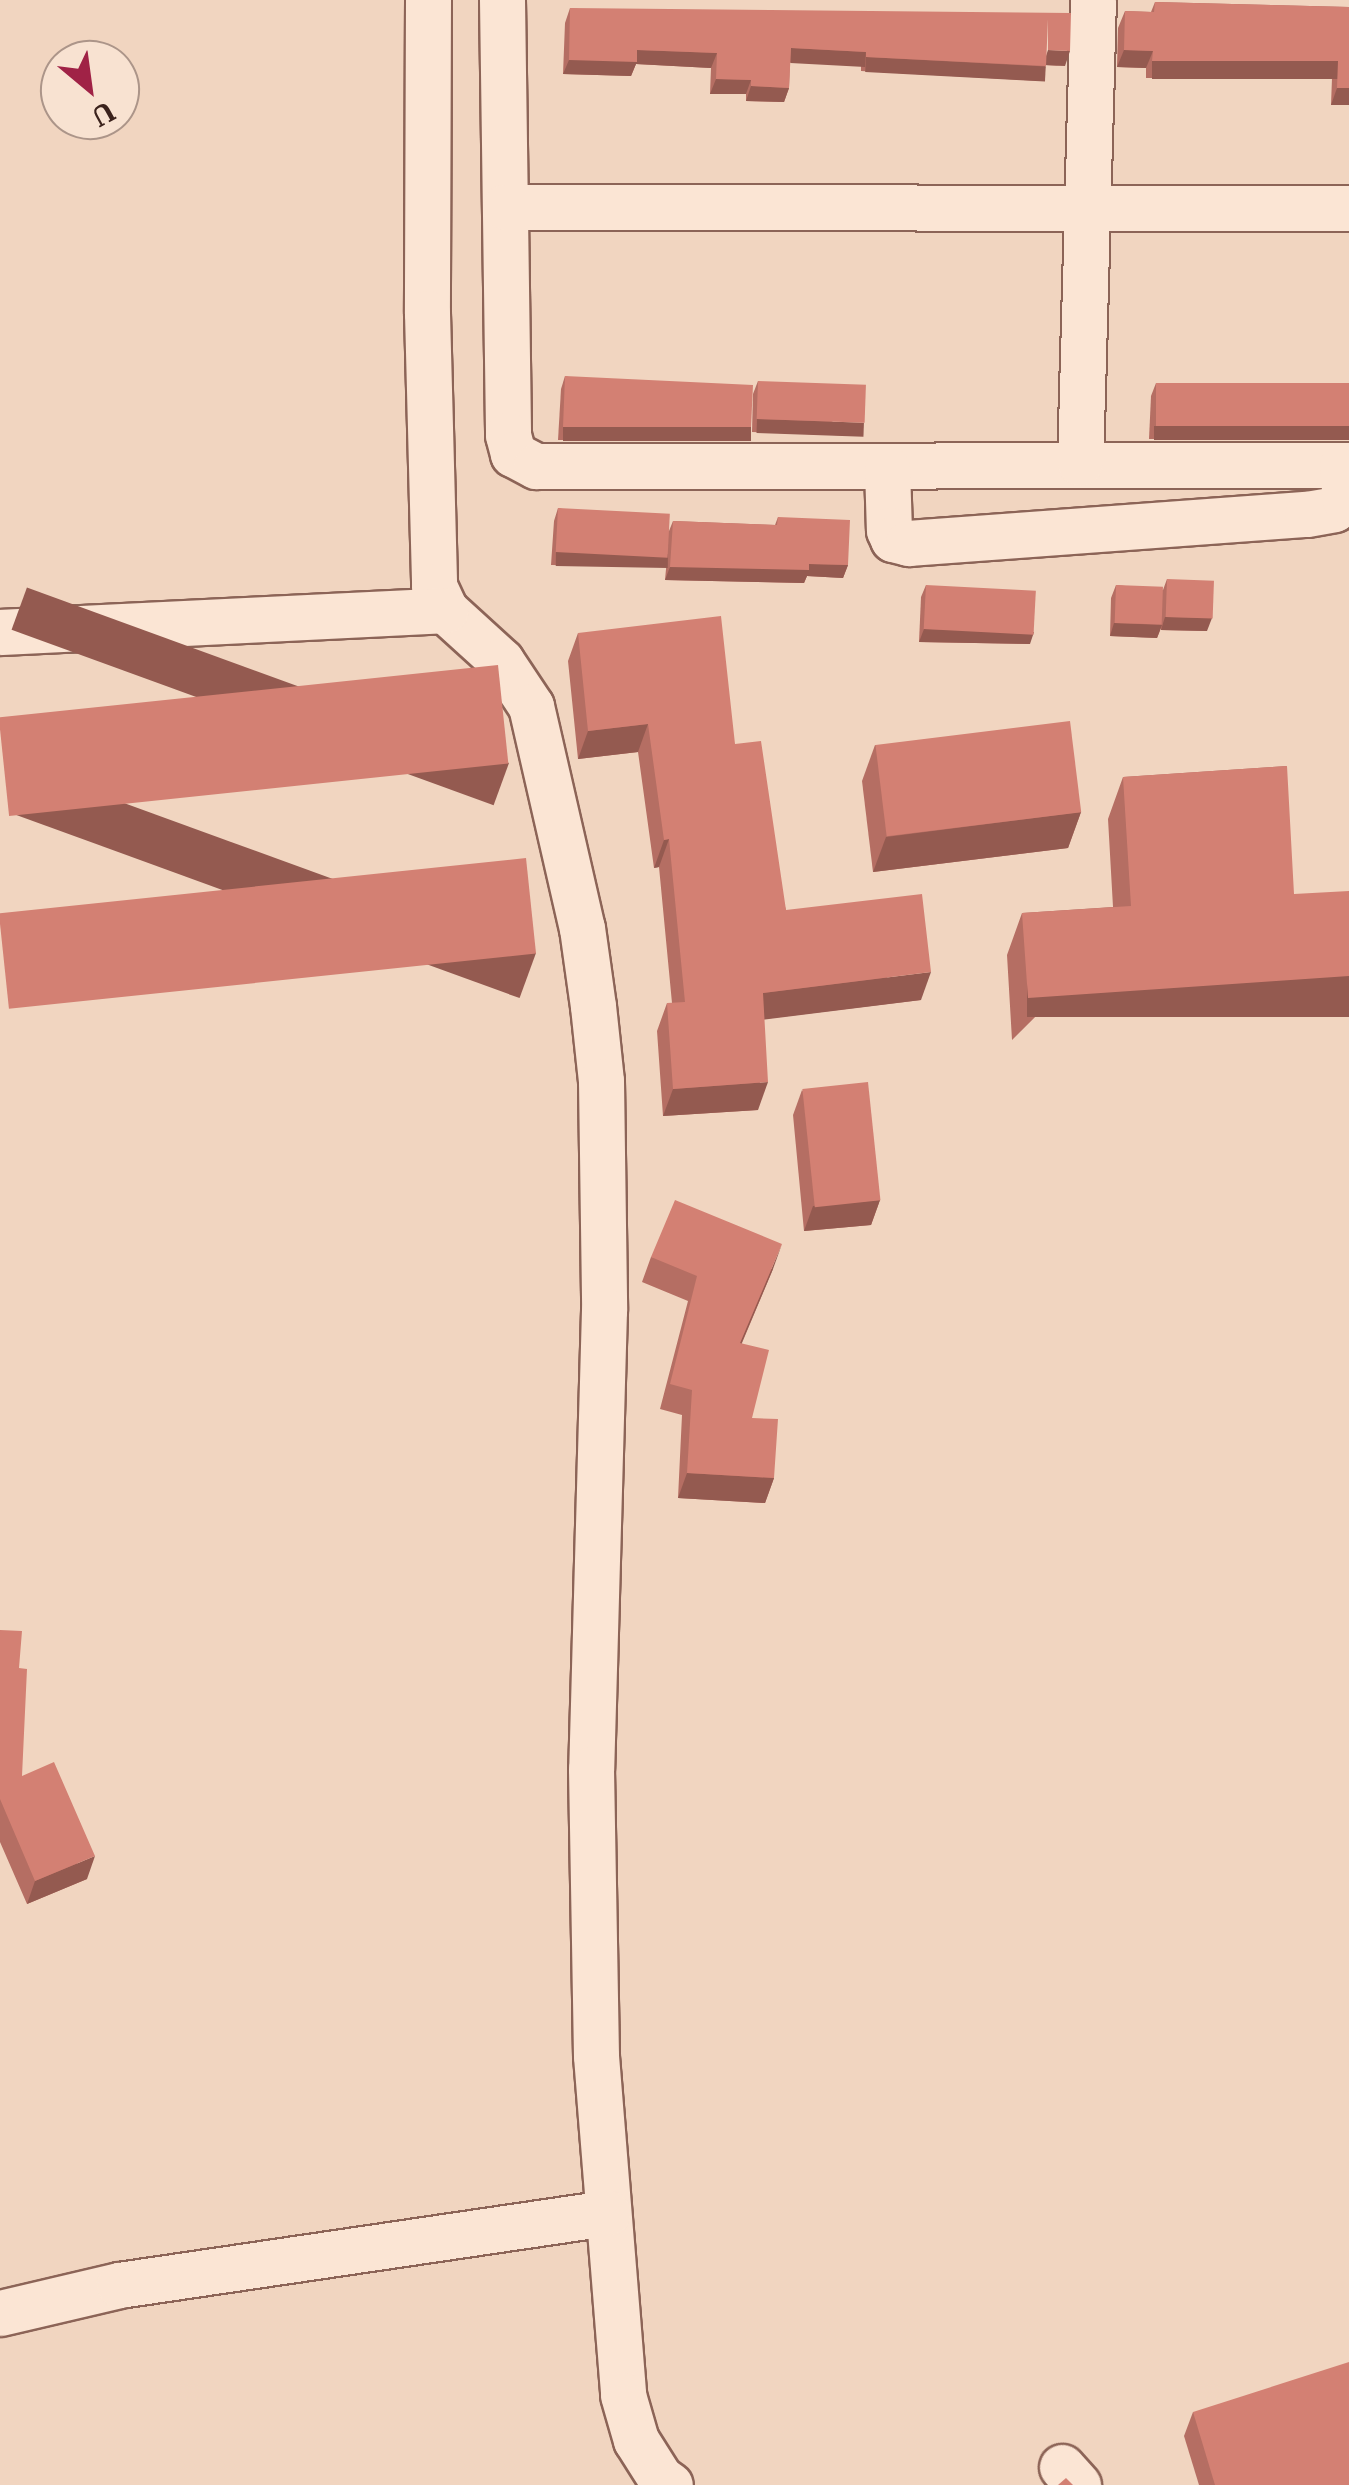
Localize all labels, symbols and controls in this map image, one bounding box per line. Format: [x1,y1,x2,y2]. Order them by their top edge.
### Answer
north arrow [40,40,140,140]
text: U [85,94,122,136]

